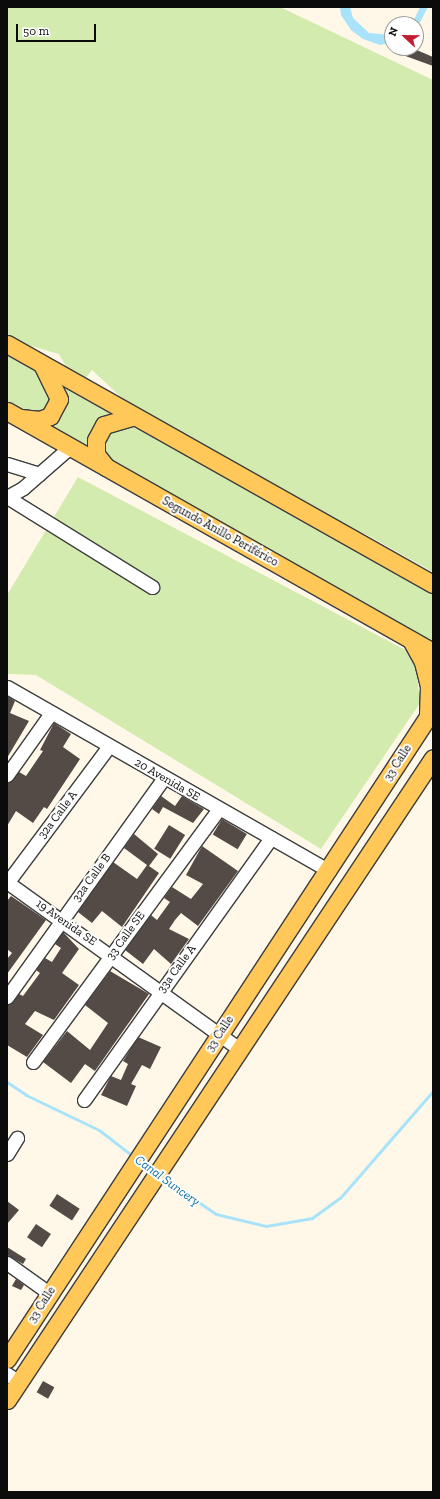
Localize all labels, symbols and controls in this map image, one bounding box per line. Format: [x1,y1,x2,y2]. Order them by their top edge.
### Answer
scale bar [18,16,98,42]
north arrow [384,16,424,56]
text: 50 m [23,24,49,38]
text: N [386,25,401,38]
street label: Segundo Anillo Periférico [159,494,281,570]
street label: 33 Calle [381,742,415,784]
street label: 20 Avenida SE [132,755,202,805]
street label: 32a Calle A [35,788,81,842]
street label: 32a Calle B [70,851,114,905]
street label: 19 Avenida SE [33,897,99,949]
street label: 33 Calle SE [104,909,148,963]
street label: 33a Calle A [155,942,199,996]
street label: 33 Calle [203,1013,237,1055]
water label: Canal Suncery [132,1152,202,1210]
street label: 33 Calle [25,1284,59,1326]

